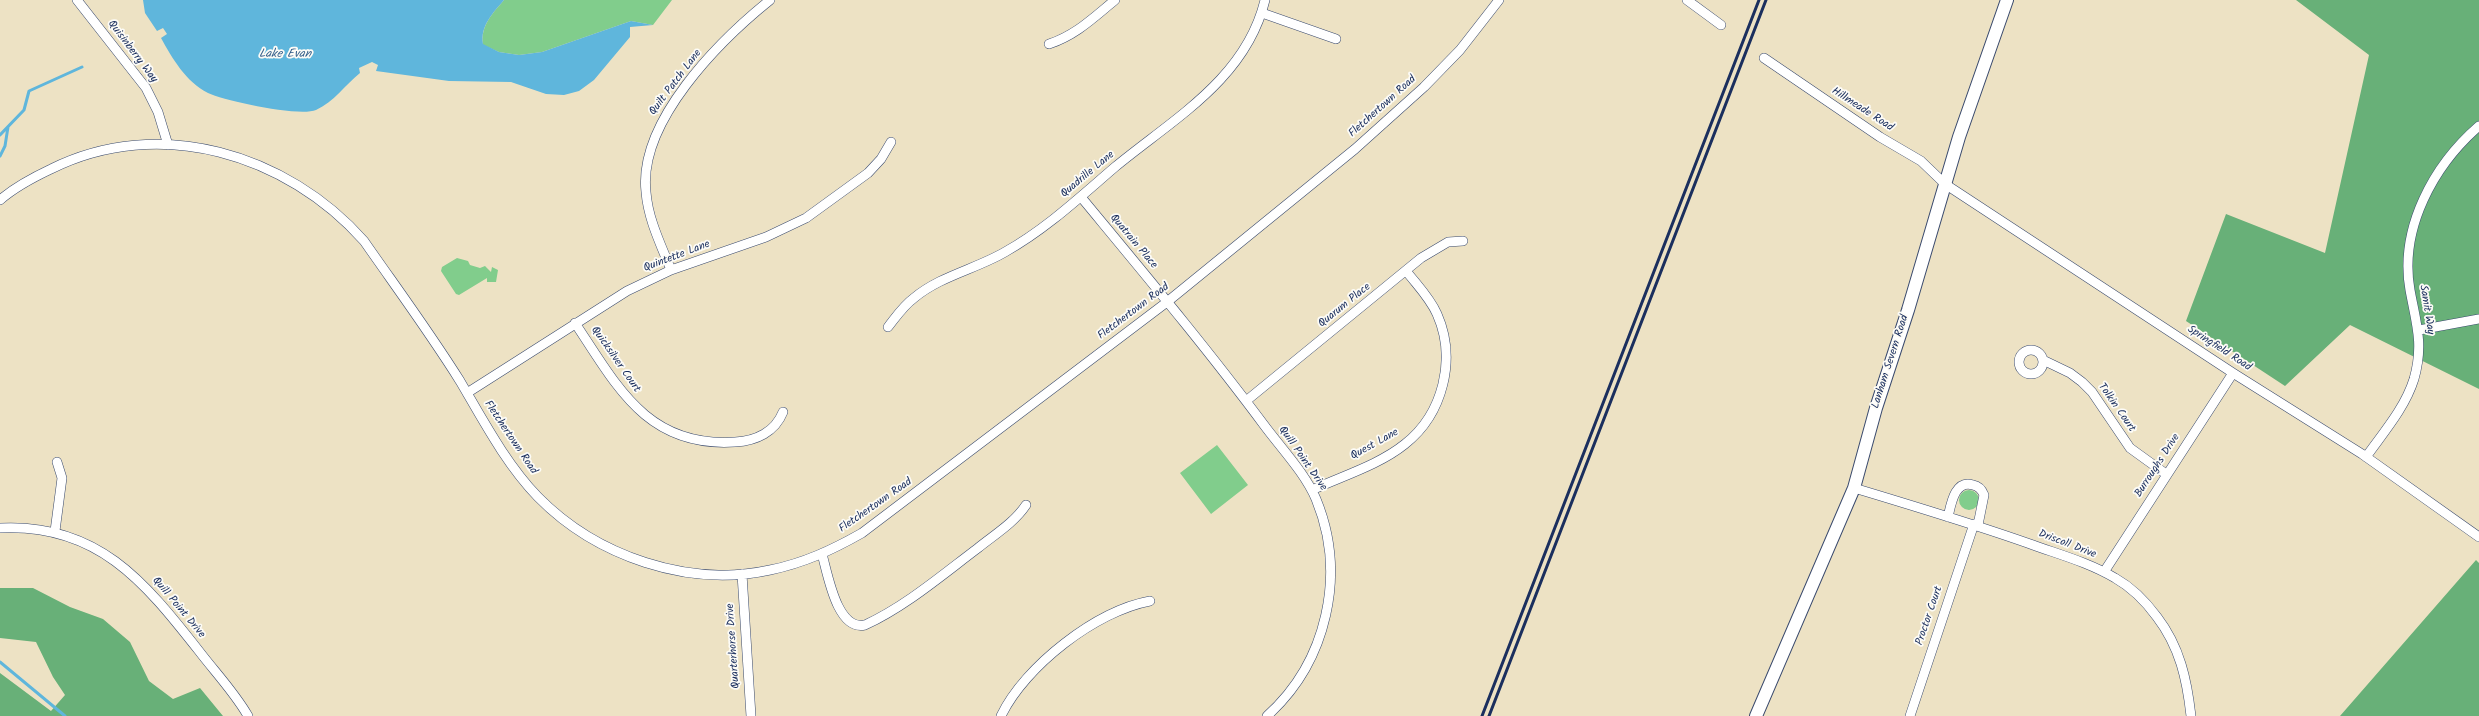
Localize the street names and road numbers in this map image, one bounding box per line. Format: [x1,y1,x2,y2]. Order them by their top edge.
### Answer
street label: Quisinberry Way [104,18,160,86]
street label: Quilt Patch Lane [647,48,705,118]
street label: Fletchertown Road [1347,73,1419,141]
street label: Hillmeade Road [1829,85,1895,135]
street label: Quadrille Lane [1058,149,1118,201]
street label: Quatrain Place [1106,212,1160,272]
street label: Quintette Lane [642,238,712,276]
street label: Fletchertown Road [1096,281,1172,343]
street label: Quarum Place [1316,281,1374,331]
street label: Samit Way [2416,284,2436,336]
street label: Lanham Severn Road [1870,314,1912,410]
street label: Springfield Road [2184,323,2254,375]
street label: Quicksilver Court [587,325,643,395]
street label: Tolkin Court [2094,381,2138,435]
street label: Fletchertown Road [480,399,540,477]
street label: Quill Point Drive [1275,424,1329,494]
street label: Quest Lane [1349,426,1401,464]
street label: Burroughs Drive [2133,432,2183,500]
street label: Fletchertown Road [837,476,915,536]
street label: Driscoll Drive [2036,528,2098,562]
street label: Quill Point Drive [149,575,207,641]
street label: Proctor Court [1914,585,1946,647]
street label: Quarterhorse Drive [724,603,744,689]

